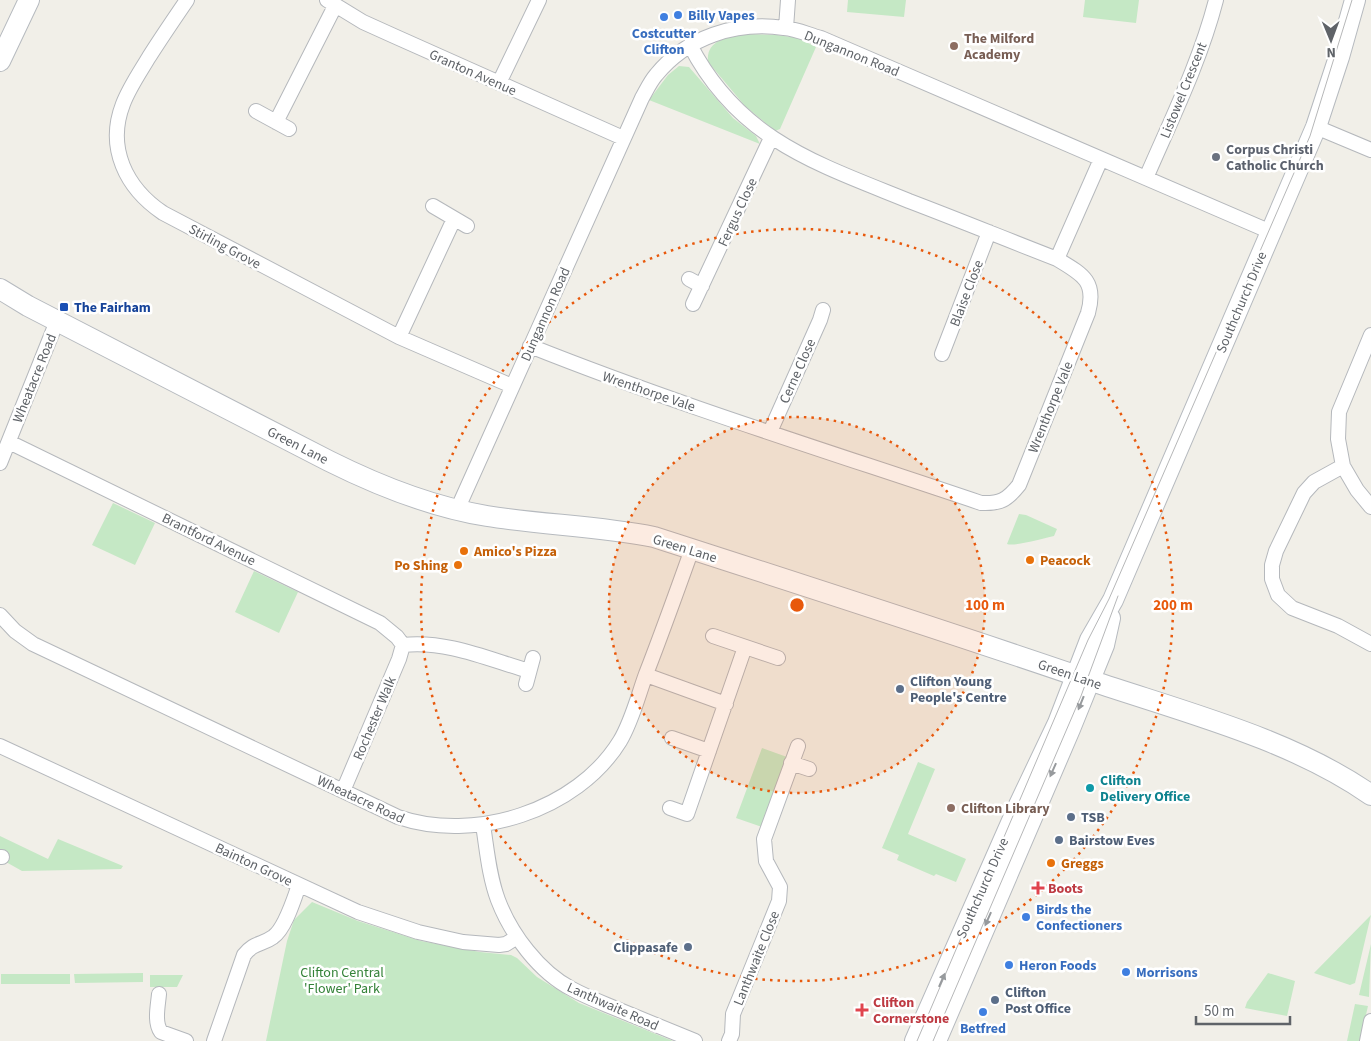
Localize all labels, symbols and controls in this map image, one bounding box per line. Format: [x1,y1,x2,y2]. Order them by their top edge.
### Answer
place label: Billy Vapes [688,6,755,26]
marker: Billy Vapes [672,9,684,21]
marker: Costcutter Clifton [658,11,670,23]
north arrow [1306,15,1356,65]
place label: Costcutter Clifton [632,24,697,60]
street label: Dungannon Road [801,26,902,82]
place label: The Milford Academy [963,29,1034,65]
street label: Listowel Crescent [1156,39,1212,141]
marker: The Milford Academy [948,40,960,52]
text: N [1326,42,1336,62]
street label: Granton Avenue [426,45,519,101]
place label: Corpus Christi Catholic Church [1226,140,1324,176]
marker: Corpus Christi Catholic Church [1210,151,1222,163]
street label: Fergus Close [713,175,763,250]
street label: Stirling Grove [185,220,264,274]
street label: Southchurch Drive [1212,248,1272,356]
street label: Blaise Close [945,257,989,330]
street label: Dungannon Road [516,264,576,365]
place label: The Fairham [74,298,151,318]
marker: The Fairham [58,301,70,313]
street label: Wheatacre Road [8,331,62,426]
street label: Cerne Close [775,336,821,407]
street label: Wrenthorpe Vale [1023,359,1078,456]
street label: Wrenthorpe Vale [600,367,698,417]
street label: Green Lane [264,422,332,470]
street label: Brantford Avenue [158,509,259,571]
street label: Green Lane [650,530,719,568]
place label: Amico's Pizza [473,542,557,562]
marker: Amico's Pizza [458,545,470,557]
place label: Peacock [1040,551,1091,571]
marker: Peacock [1024,554,1036,566]
place label: Po Shing [394,556,449,576]
marker: Po Shing [452,559,464,571]
text: 100 m [965,595,1005,616]
text: 200 m [1153,595,1193,616]
centre of rings [788,596,806,614]
street label: Green Lane [1035,655,1104,695]
place label: Clifton Young People's Centre [910,672,1007,708]
street label: Rochester Walk [348,673,402,763]
marker: Clifton Young People's Centre [894,683,906,695]
one-way arrow [1077,695,1084,710]
one-way arrow [1048,763,1056,777]
street label: Wheatacre Road [313,771,408,829]
place label: Clifton Delivery Office [1100,771,1190,807]
marker: Clifton Delivery Office [1084,782,1096,794]
place label: Clifton Library [961,799,1050,819]
marker: Clifton Library [945,802,957,814]
place label: TSB [1081,808,1105,828]
marker: TSB [1065,811,1077,823]
place label: Bairstow Eves [1069,831,1155,851]
marker: Bairstow Eves [1053,834,1065,846]
street label: Southchurch Drive [952,835,1014,942]
street label: Bainton Grove [212,838,296,892]
place label: Greggs [1061,854,1104,874]
marker: Greggs [1045,857,1057,869]
place label: Boots [1048,879,1083,899]
marker: Boots [1032,882,1044,894]
place label: Birds the Confectioners [1036,900,1122,936]
street label: Lanthwaite Close [729,908,785,1009]
one-way arrow [983,911,991,926]
marker: Birds the Confectioners [1020,911,1032,923]
place label: Clippasafe [613,938,678,958]
marker: Clippasafe [682,941,694,953]
place label: Heron Foods [1019,956,1097,976]
marker: Heron Foods [1003,959,1015,971]
park label: Clifton Central 'Flower' Park [300,963,384,999]
place label: Morrisons [1136,963,1198,983]
marker: Morrisons [1120,966,1132,978]
one-way arrow [938,973,946,987]
street label: Lanthwaite Road [563,978,662,1036]
place label: Clifton Post Office [1005,983,1071,1019]
place label: Clifton Cornerstone [873,993,949,1029]
marker: Clifton Post Office [989,994,1001,1006]
scale bar [1196,994,1290,1026]
text: 50 m [1204,1001,1234,1022]
marker: Clifton Cornerstone [855,1003,869,1017]
marker: Betfred [977,1006,989,1018]
place label: Betfred [960,1019,1006,1039]

